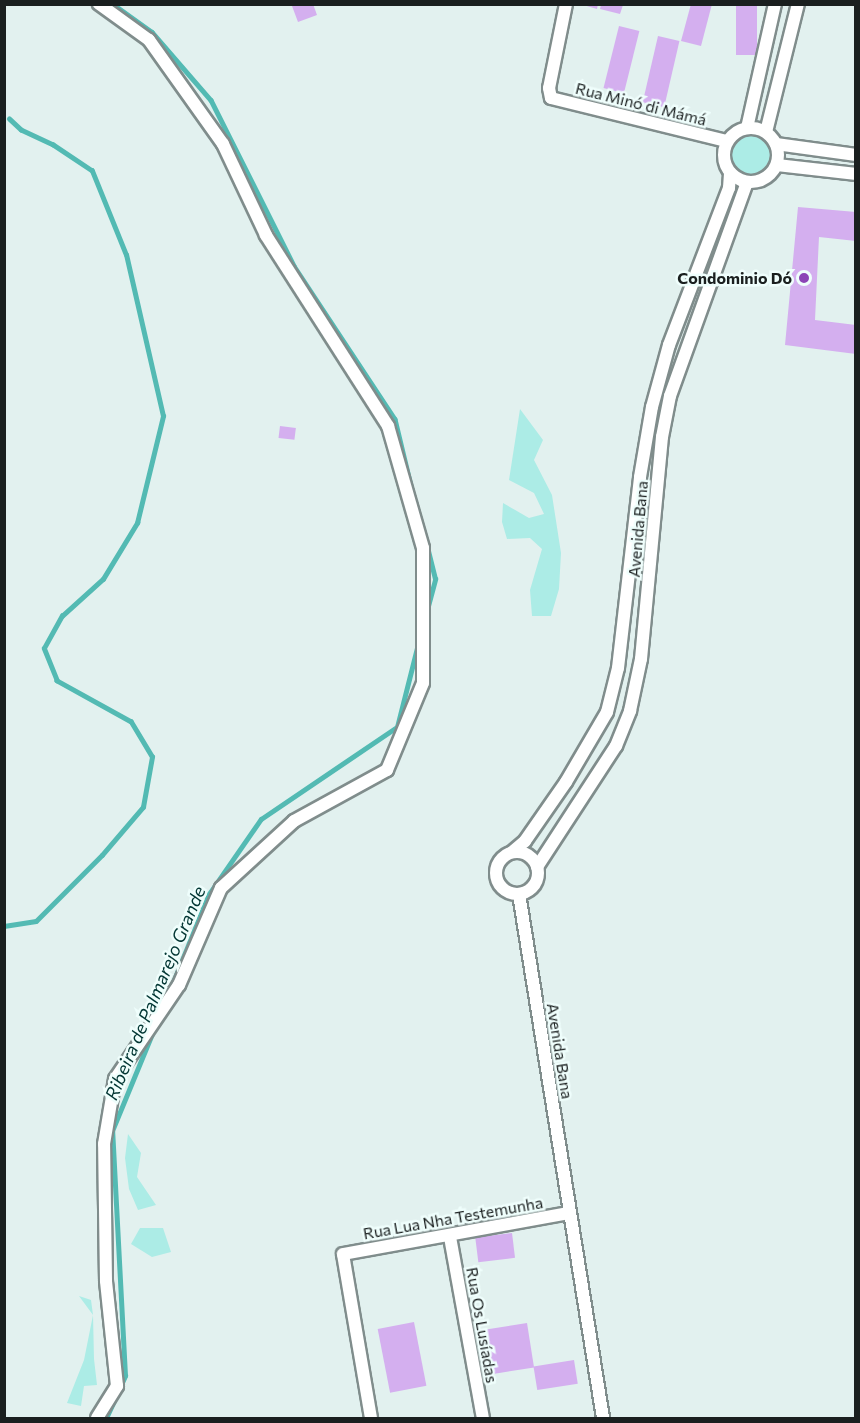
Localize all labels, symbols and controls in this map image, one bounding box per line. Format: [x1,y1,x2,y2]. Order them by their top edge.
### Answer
street label: Rua Minó di Mámá [573,78,709,130]
place label: Condominio Dó [677,268,792,288]
marker: Condominio Dó [797,271,811,285]
street label: Avenida Bana [624,480,652,578]
water label: Ribeira de Palmarejo Grande [100,883,210,1103]
street label: Avenida Bana [543,1002,577,1100]
street label: Rua Lua Nha Testemunha [362,1193,544,1243]
street label: Rua Os Lusíadas [462,1266,502,1384]

